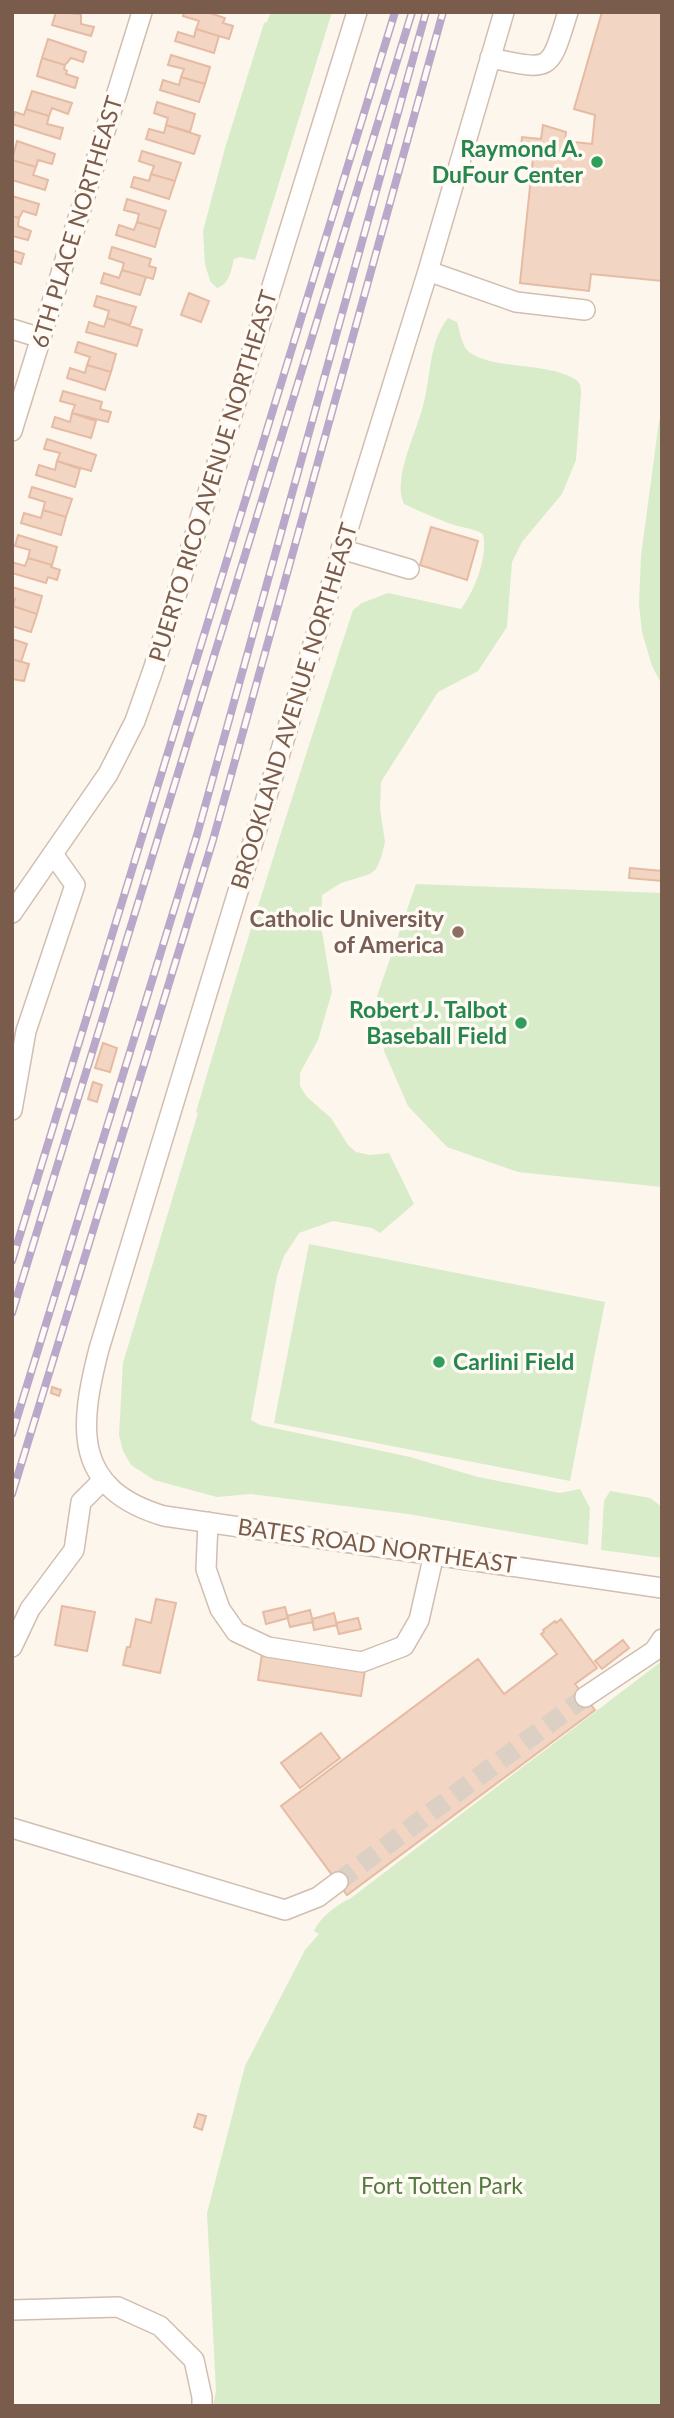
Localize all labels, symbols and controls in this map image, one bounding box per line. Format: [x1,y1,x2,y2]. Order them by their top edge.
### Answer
street label: 6TH PLACE NORTHEAST [24,92,128,351]
place label: Raymond A. DuFour Center [432,134,583,188]
marker: Raymond A. DuFour Center [589,154,605,170]
street label: PUERTO RICO AVENUE NORTHEAST [142,286,282,665]
street label: BROOKLAND AVENUE NORTHEAST [224,519,362,892]
place label: Catholic University of America [250,904,445,958]
marker: Catholic University of America [450,924,466,940]
place label: Robert J. Talbot Baseball Field [349,995,507,1049]
marker: Robert J. Talbot Baseball Field [513,1015,529,1031]
place label: Carlini Field [453,1347,574,1375]
marker: Carlini Field [431,1354,447,1370]
street label: BATES ROAD NORTHEAST [236,1512,519,1578]
park label: Fort Totten Park [361,2171,523,2199]

